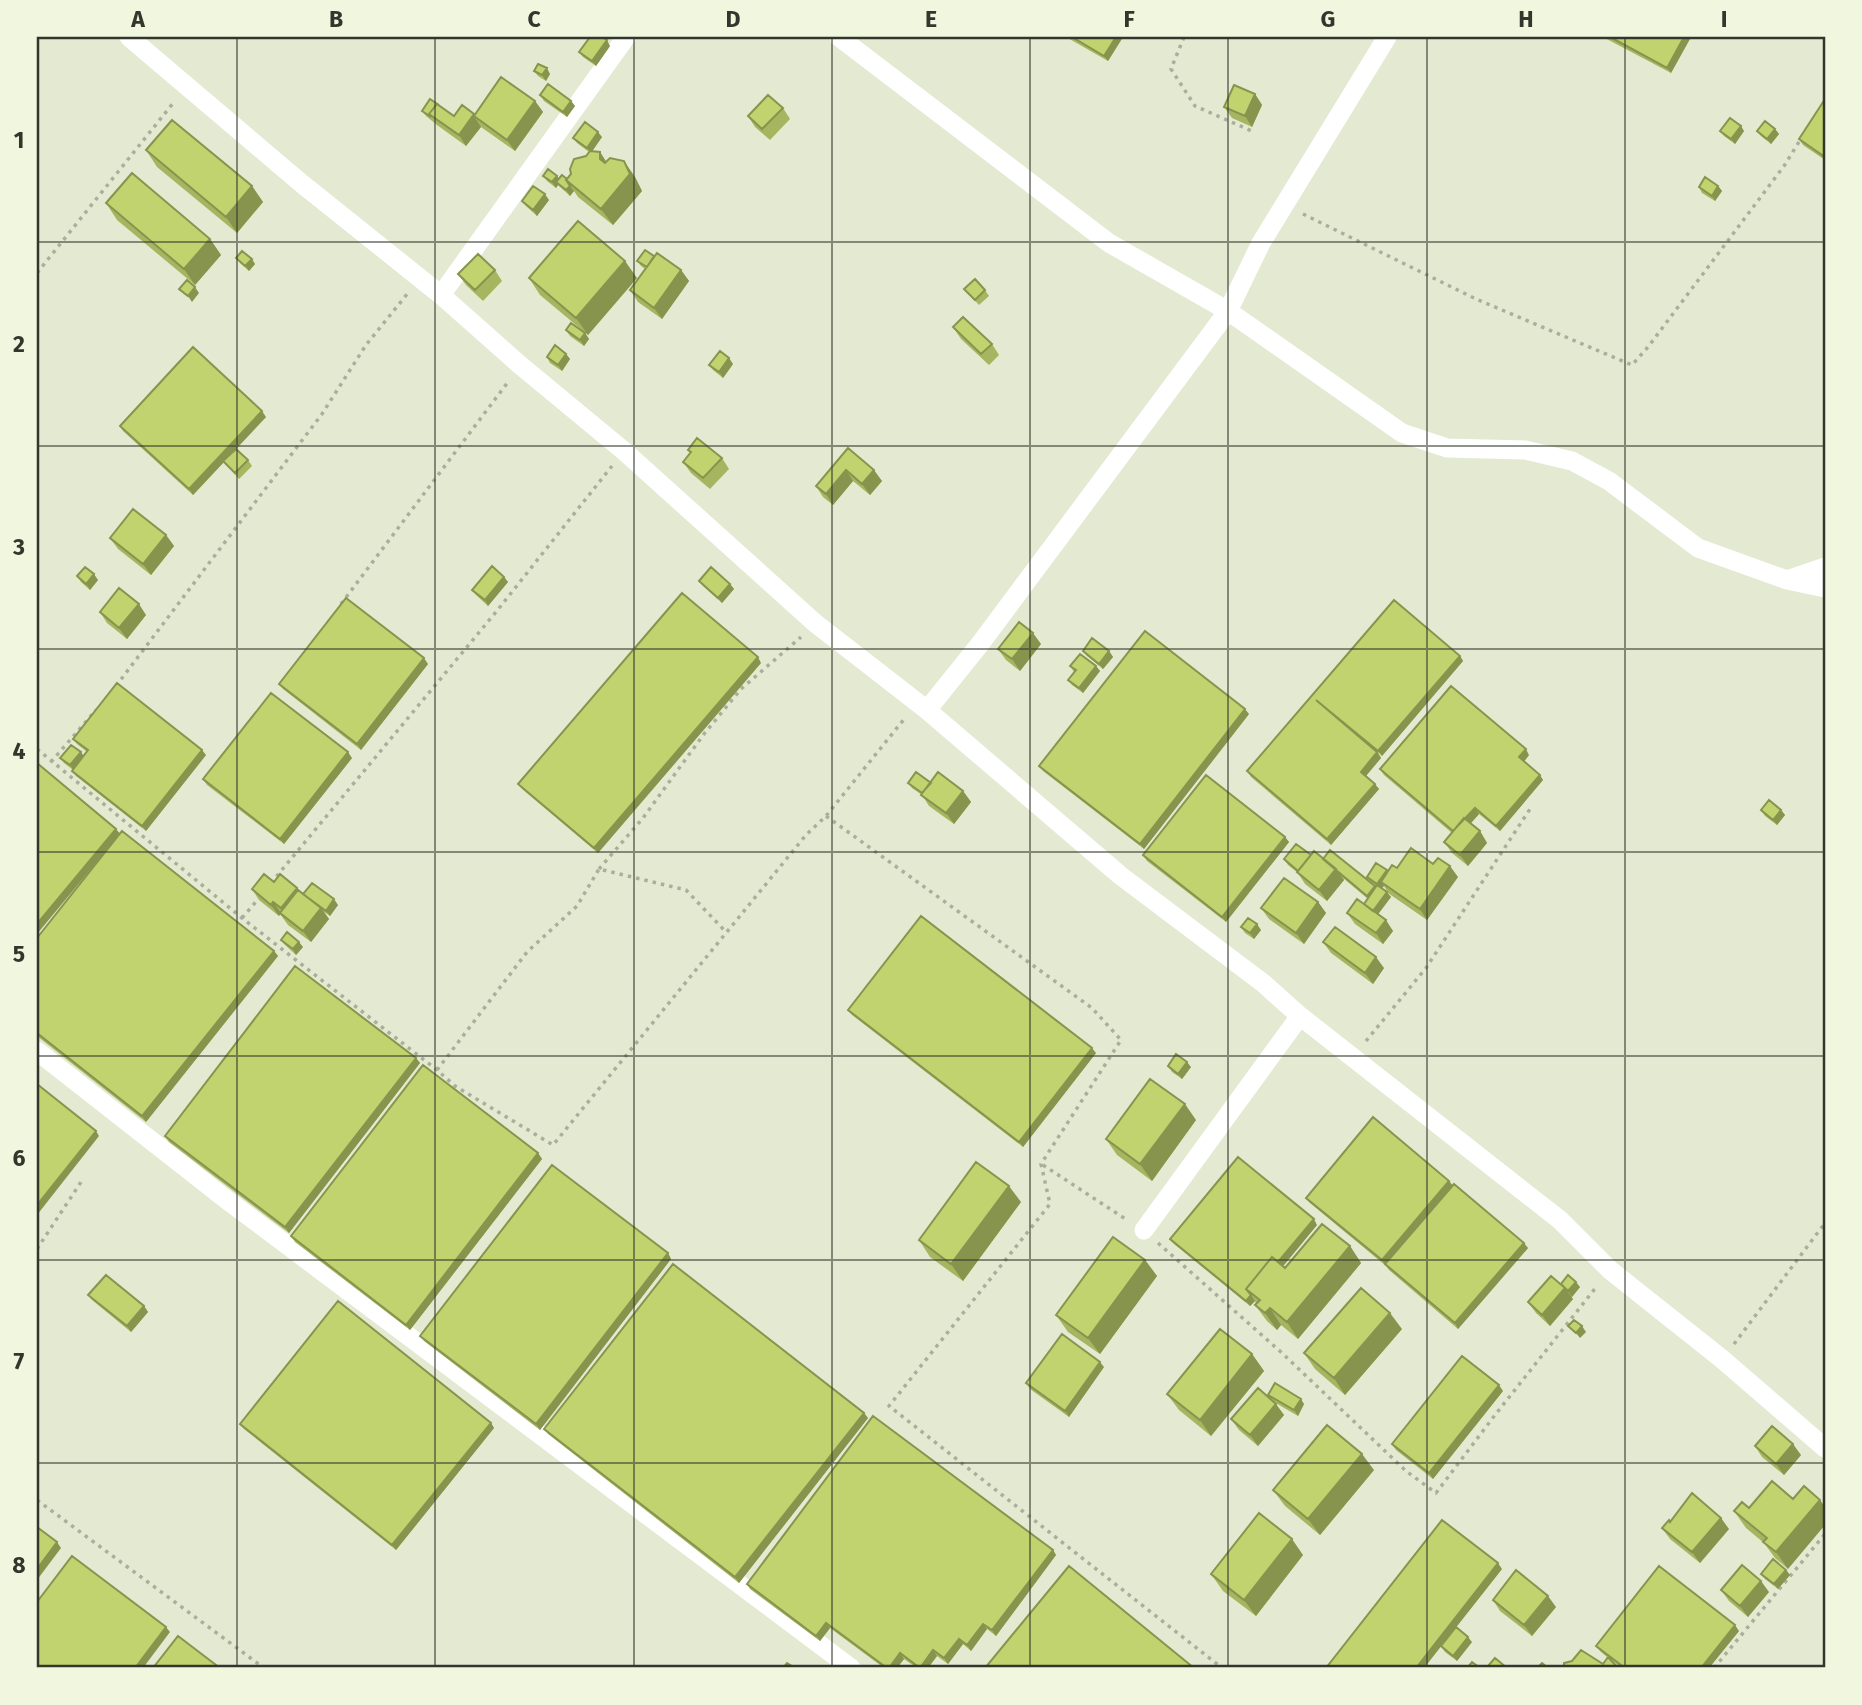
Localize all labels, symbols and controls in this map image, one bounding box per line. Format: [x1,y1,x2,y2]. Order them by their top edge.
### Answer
text: A [130,5,145,33]
text: B [329,5,343,33]
text: C [527,5,541,33]
text: D [726,5,741,33]
text: E [925,5,937,33]
text: F [1123,5,1135,33]
text: G [1321,5,1335,33]
text: H [1518,5,1534,33]
text: I [1721,5,1727,33]
text: 1 [14,126,24,154]
text: 2 [13,330,25,358]
text: 3 [12,533,25,561]
text: 4 [13,737,26,765]
text: 5 [13,940,25,968]
text: 6 [13,1144,26,1172]
text: 7 [14,1347,25,1375]
text: 8 [12,1551,26,1579]

